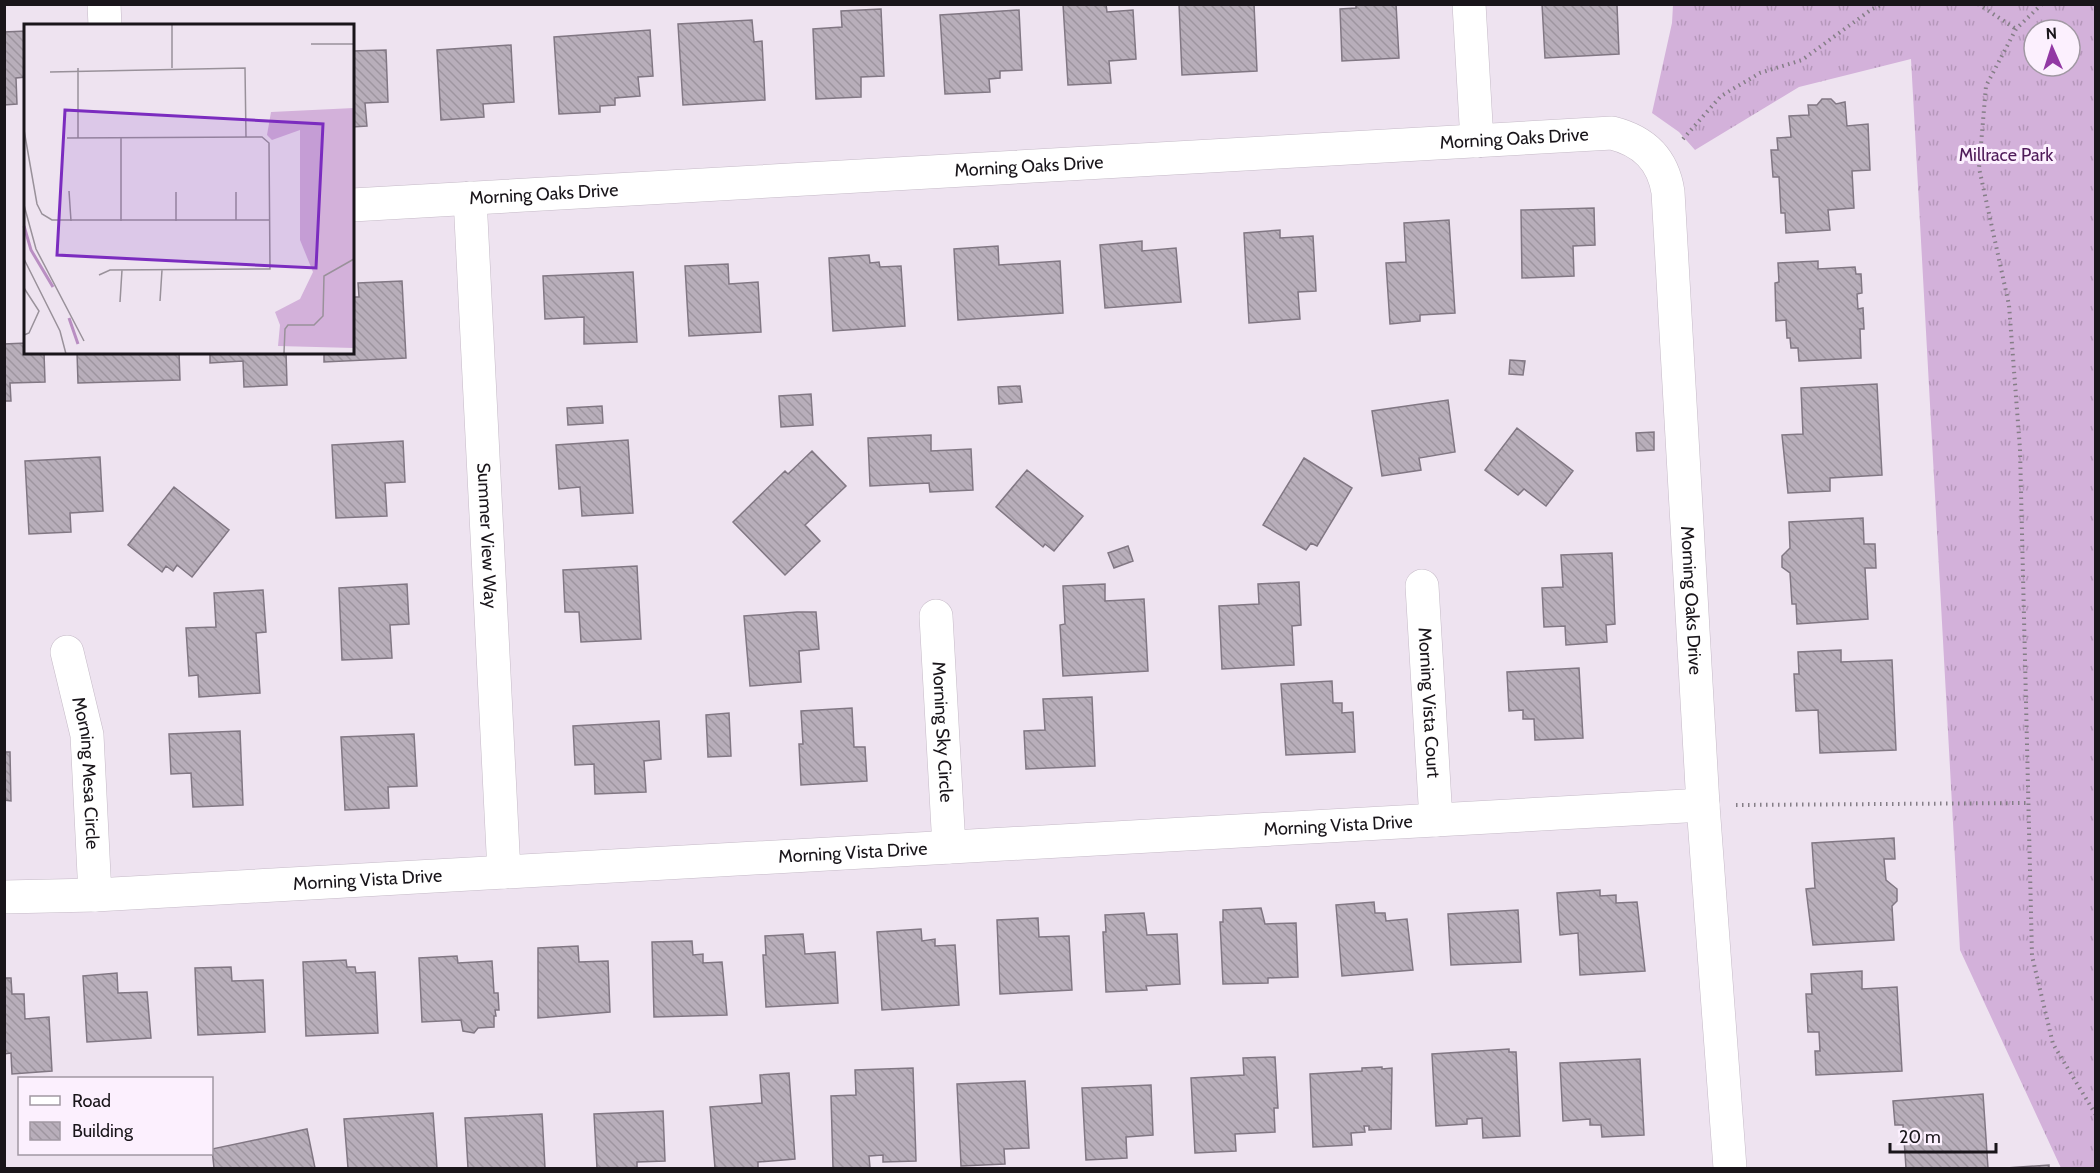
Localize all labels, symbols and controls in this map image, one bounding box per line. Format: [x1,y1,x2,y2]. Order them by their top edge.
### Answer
north arrow [2022,18,2082,78]
inset map [24,24,354,354]
text: N [2045,24,2057,43]
street label: Morning Oaks Drive [1439,123,1589,154]
park label: Millrace Park [1959,144,2054,166]
street label: Morning Oaks Drive [954,151,1104,182]
street label: Morning Oaks Drive [469,179,619,209]
street label: Summer View Way [472,462,502,609]
street label: Morning Oaks Drive [1676,525,1707,676]
street label: Morning Vista Court [1414,627,1444,779]
street label: Morning Sky Circle [928,661,957,803]
street label: Morning Mesa Circle [67,694,104,850]
street label: Morning Vista Drive [1263,810,1413,841]
street label: Morning Vista Drive [778,837,928,868]
street label: Morning Vista Drive [292,865,443,895]
legend [18,1077,213,1155]
text: Road [72,1090,111,1112]
scale bar [1890,1116,1996,1154]
text: Building [72,1120,134,1142]
text: 20 m [1899,1126,1941,1148]

